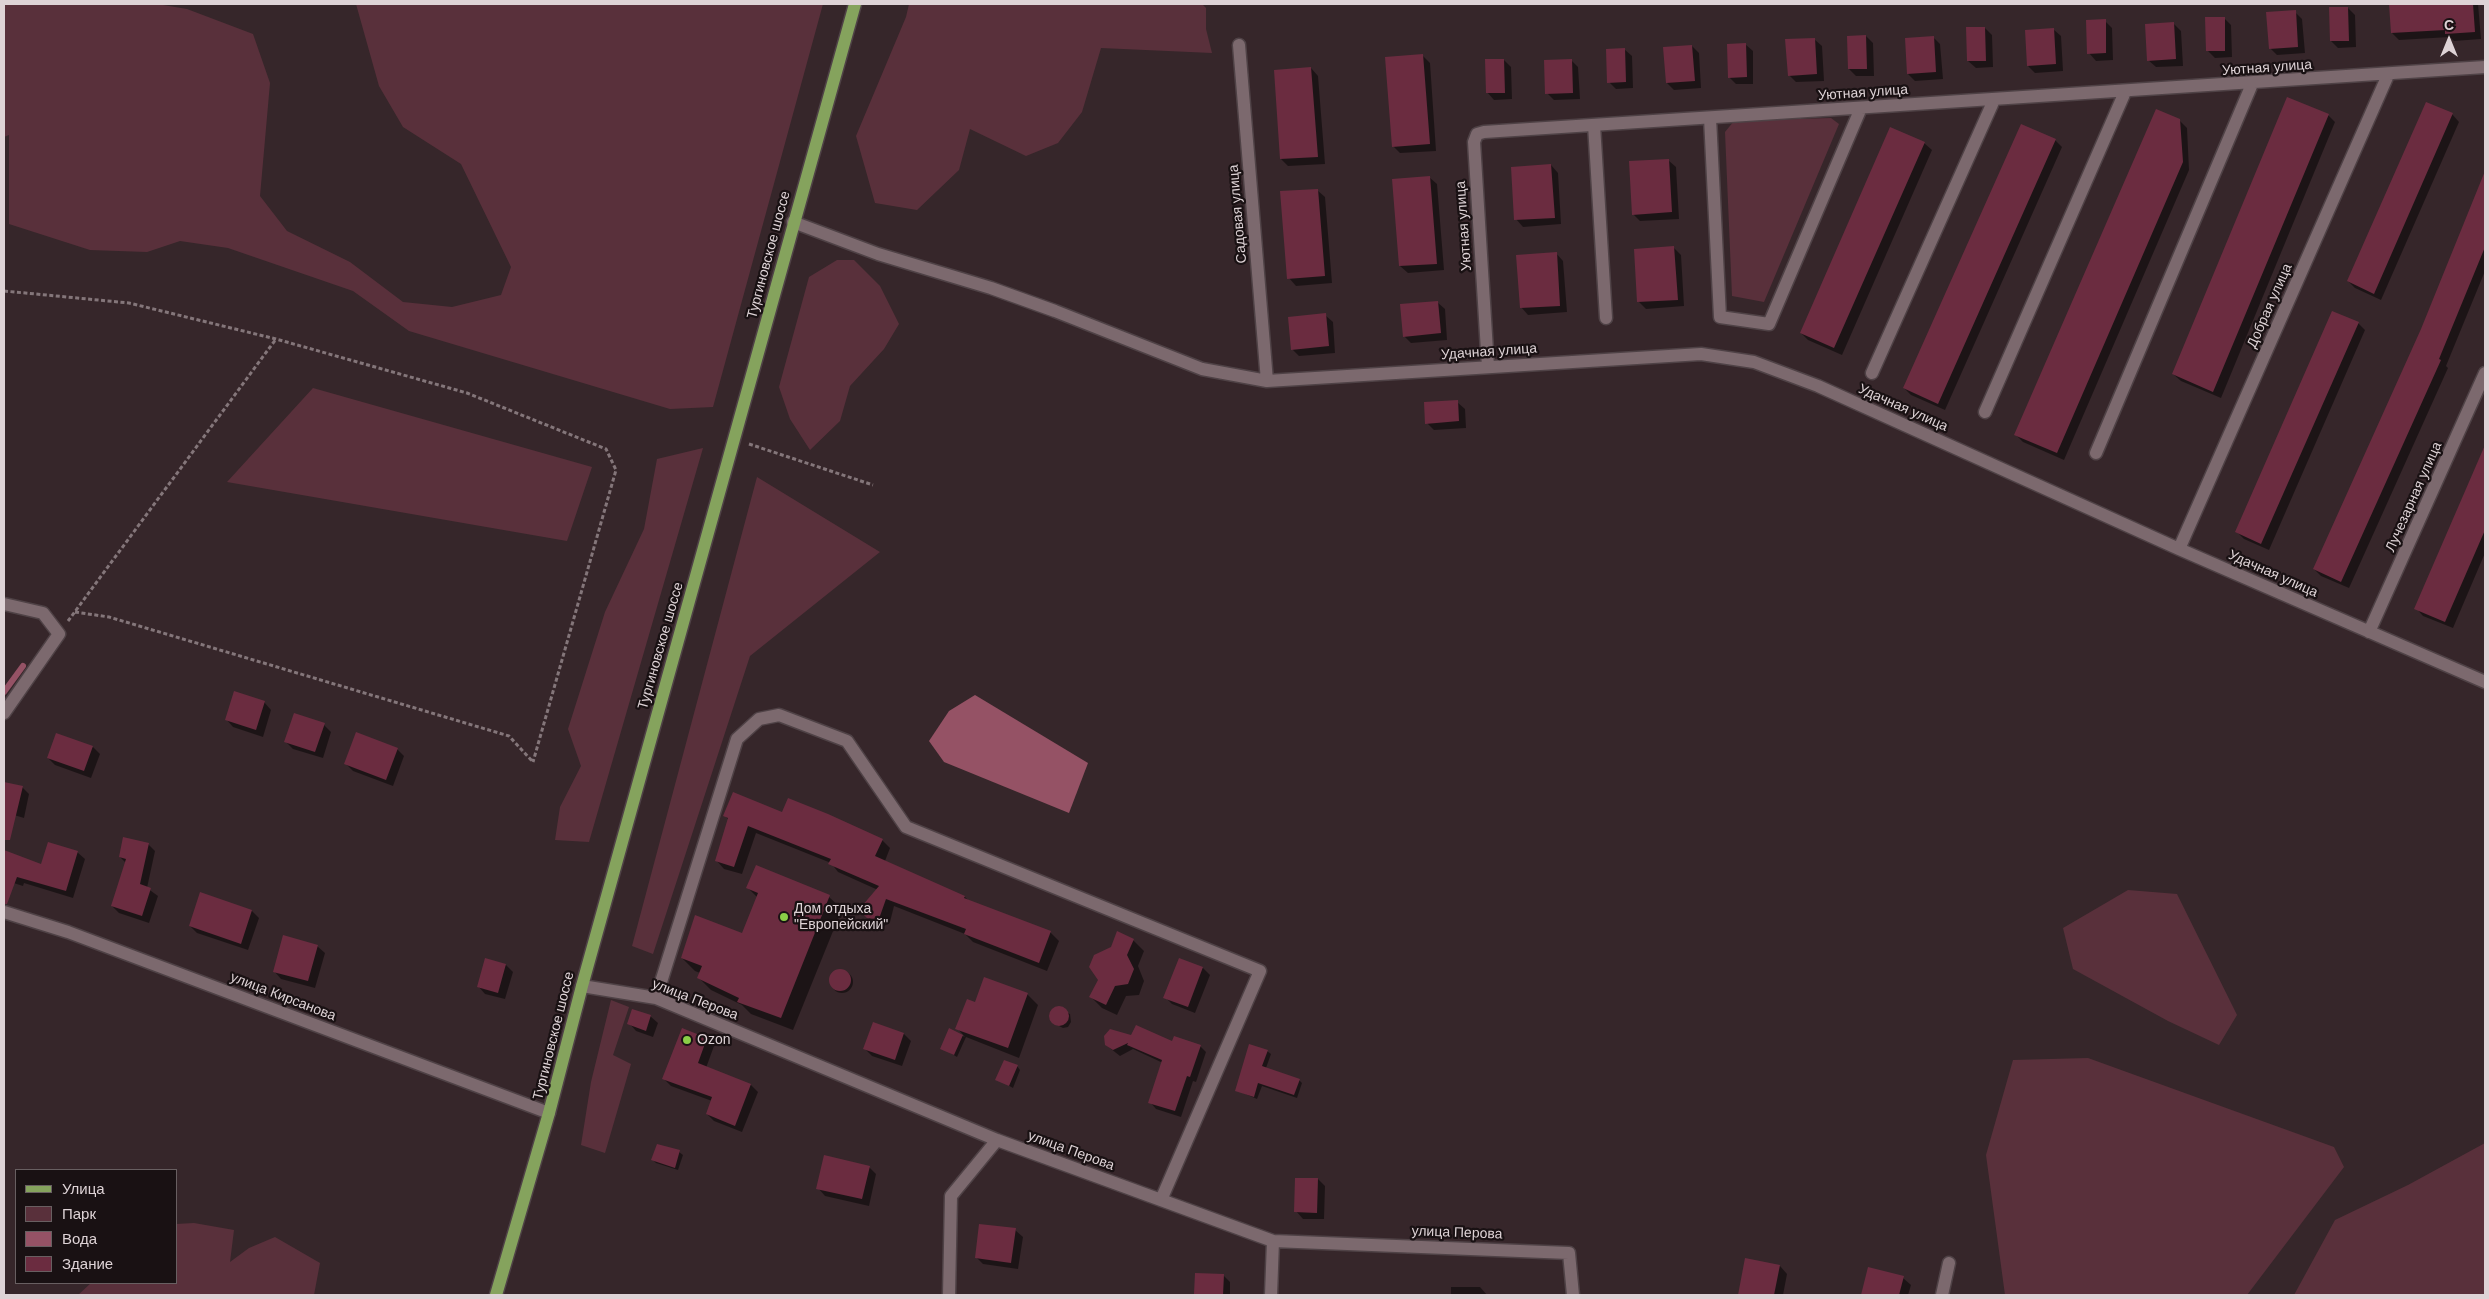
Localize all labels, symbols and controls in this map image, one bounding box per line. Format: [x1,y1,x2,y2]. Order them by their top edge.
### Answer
north arrow [2424,15,2474,65]
text: С [2444,17,2454,33]
street label: Уютная улица [2221,56,2313,80]
street label: Уютная улица [1817,81,1909,105]
street label: Садовая улица [1225,164,1251,264]
street label: Уютная улица [1452,180,1476,272]
street label: Тургиновское шоссе [744,189,794,321]
street label: Добрая улица [2244,261,2296,351]
street label: Удачная улица [1440,340,1538,364]
street label: Удачная улица [1856,381,1950,435]
street label: Лучезарная улица [2382,439,2446,555]
street label: Удачная улица [2226,547,2320,601]
street label: Тургиновское шоссе [635,580,687,712]
place label: Дом отдыха "Европейский" [794,901,888,934]
marker: Дом отдыха "Европейский" [778,911,790,923]
street label: улица Кирсанова [228,969,338,1025]
street label: Тургиновское шоссе [530,970,578,1102]
street label: улица Перова [650,976,740,1024]
place label: Ozon [697,1032,730,1048]
marker: Ozon [681,1034,693,1046]
street label: улица Перова [1025,1128,1117,1174]
legend [15,1169,178,1284]
text: Улица [62,1180,105,1197]
text: Парк [62,1205,96,1222]
street label: улица Перова [1411,1223,1503,1243]
text: Вода [62,1230,97,1247]
text: Здание [62,1255,113,1272]

